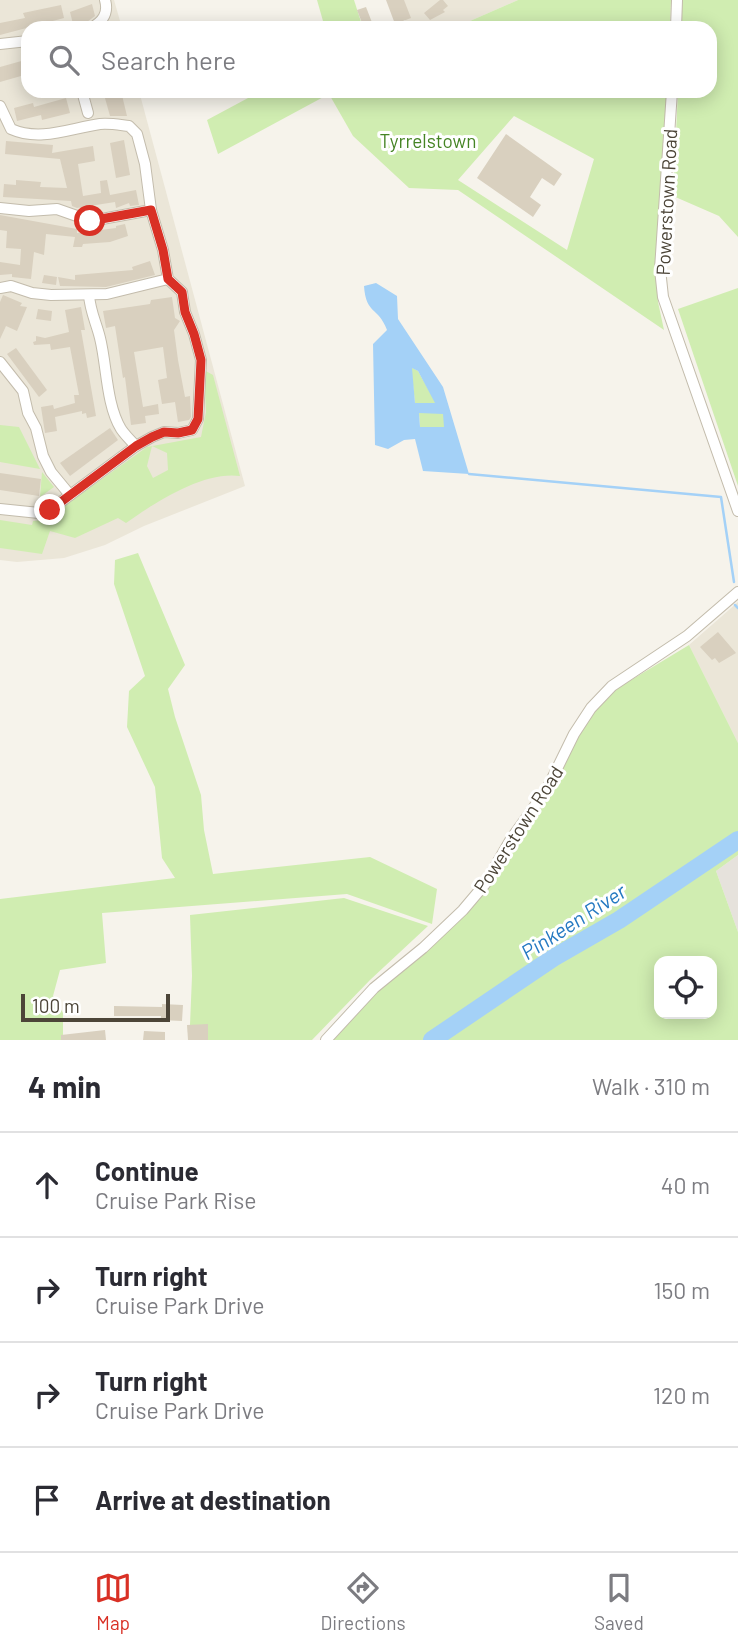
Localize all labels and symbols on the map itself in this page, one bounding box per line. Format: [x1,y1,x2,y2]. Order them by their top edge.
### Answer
street label: Powerstown Road [651,128,681,276]
park label: Tyrrelstown [380,129,476,152]
route start [74,205,105,236]
route end [34,494,65,525]
street label: Powerstown Road [468,761,568,897]
water label: Pinkeen River [516,877,631,964]
scale bar [21,991,170,1023]

